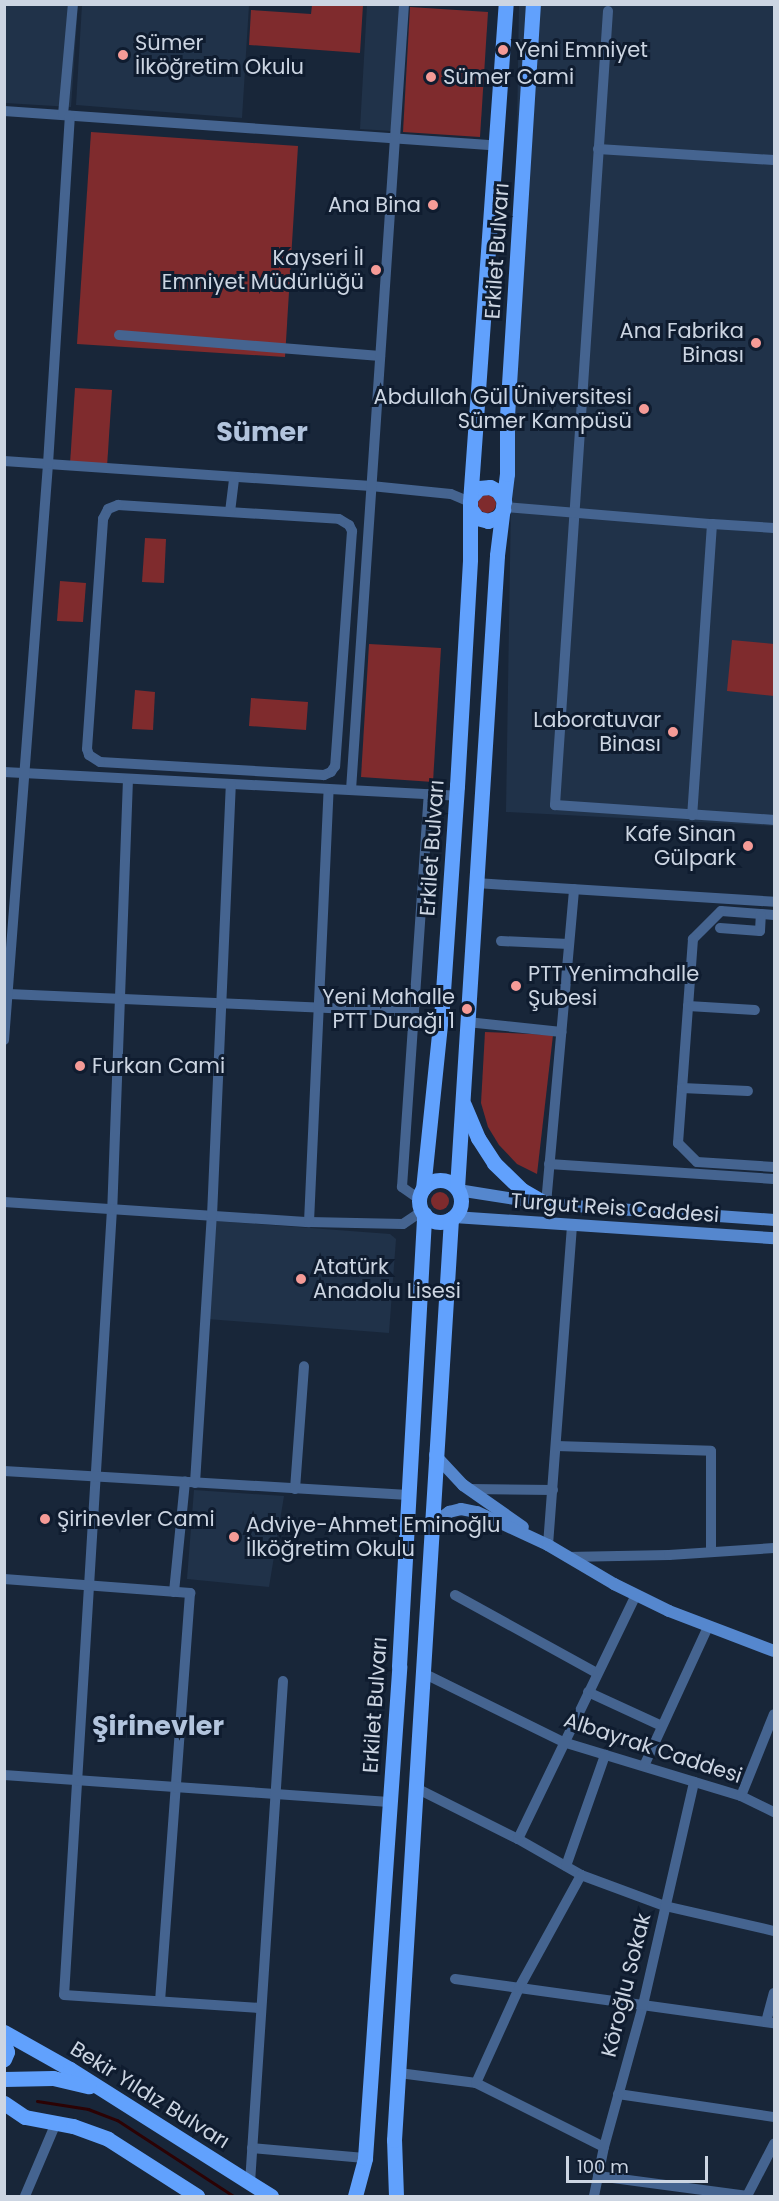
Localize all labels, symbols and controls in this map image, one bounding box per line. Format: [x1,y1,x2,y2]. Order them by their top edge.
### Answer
place label: Sümer İlköğretim Okulu [135,30,304,80]
place label: Yeni Emniyet [515,37,648,63]
marker: Yeni Emniyet [496,43,510,57]
marker: Sümer İlköğretim Okulu [116,48,130,62]
place label: Sümer Cami [443,64,574,90]
marker: Sümer Cami [424,70,438,84]
street label: Erkilet Bulvarı [480,182,514,320]
place label: Ana Bina [328,192,421,218]
marker: Ana Bina [426,198,440,212]
place label: Kayseri İl Emniyet Müdürlüğü [162,245,364,295]
marker: Kayseri İl Emniyet Müdürlüğü [369,263,383,277]
place label: Ana Fabrika Binası [620,318,744,368]
marker: Ana Fabrika Binası [749,336,763,350]
place label: Abdullah Gül Üniversitesi Sümer Kampüsü [374,384,632,434]
marker: Abdullah Gül Üniversitesi Sümer Kampüsü [637,402,651,416]
district label: Sümer [216,416,308,448]
place label: Laboratuvar Binası [533,707,661,757]
marker: Laboratuvar Binası [666,725,680,739]
street label: Erkilet Bulvarı [415,779,449,917]
place label: Kafe Sinan Gülpark [625,821,736,871]
marker: Kafe Sinan Gülpark [741,839,755,853]
place label: PTT Yenimahalle Şubesi [528,961,699,1011]
marker: PTT Yenimahalle Şubesi [509,979,523,993]
place label: Yeni Mahalle PTT Durağı 1 [322,984,455,1034]
marker: Yeni Mahalle PTT Durağı 1 [460,1002,474,1016]
place label: Furkan Cami [92,1053,225,1079]
marker: Furkan Cami [73,1059,87,1073]
street label: Turgut Reis Caddesi [510,1188,720,1228]
place label: Atatürk Anadolu Lisesi [313,1254,461,1304]
marker: Atatürk Anadolu Lisesi [294,1272,308,1286]
place label: Şirinevler Cami [57,1506,215,1532]
marker: Şirinevler Cami [38,1512,52,1526]
place label: Adviye-Ahmet Eminoğlu İlköğretim Okulu [246,1512,500,1562]
marker: Adviye-Ahmet Eminoğlu İlköğretim Okulu [227,1530,241,1544]
street label: Erkilet Bulvarı [358,1636,392,1774]
street label: Albayrak Caddesi [561,1707,745,1789]
district label: Şirinevler [92,1710,224,1742]
street label: Köroğlu Sokak [596,1910,656,2060]
street label: Bekir Yıldız Bulvarı [66,2036,234,2154]
scale bar [569,2144,712,2182]
text: 100 m [577,2154,629,2179]

